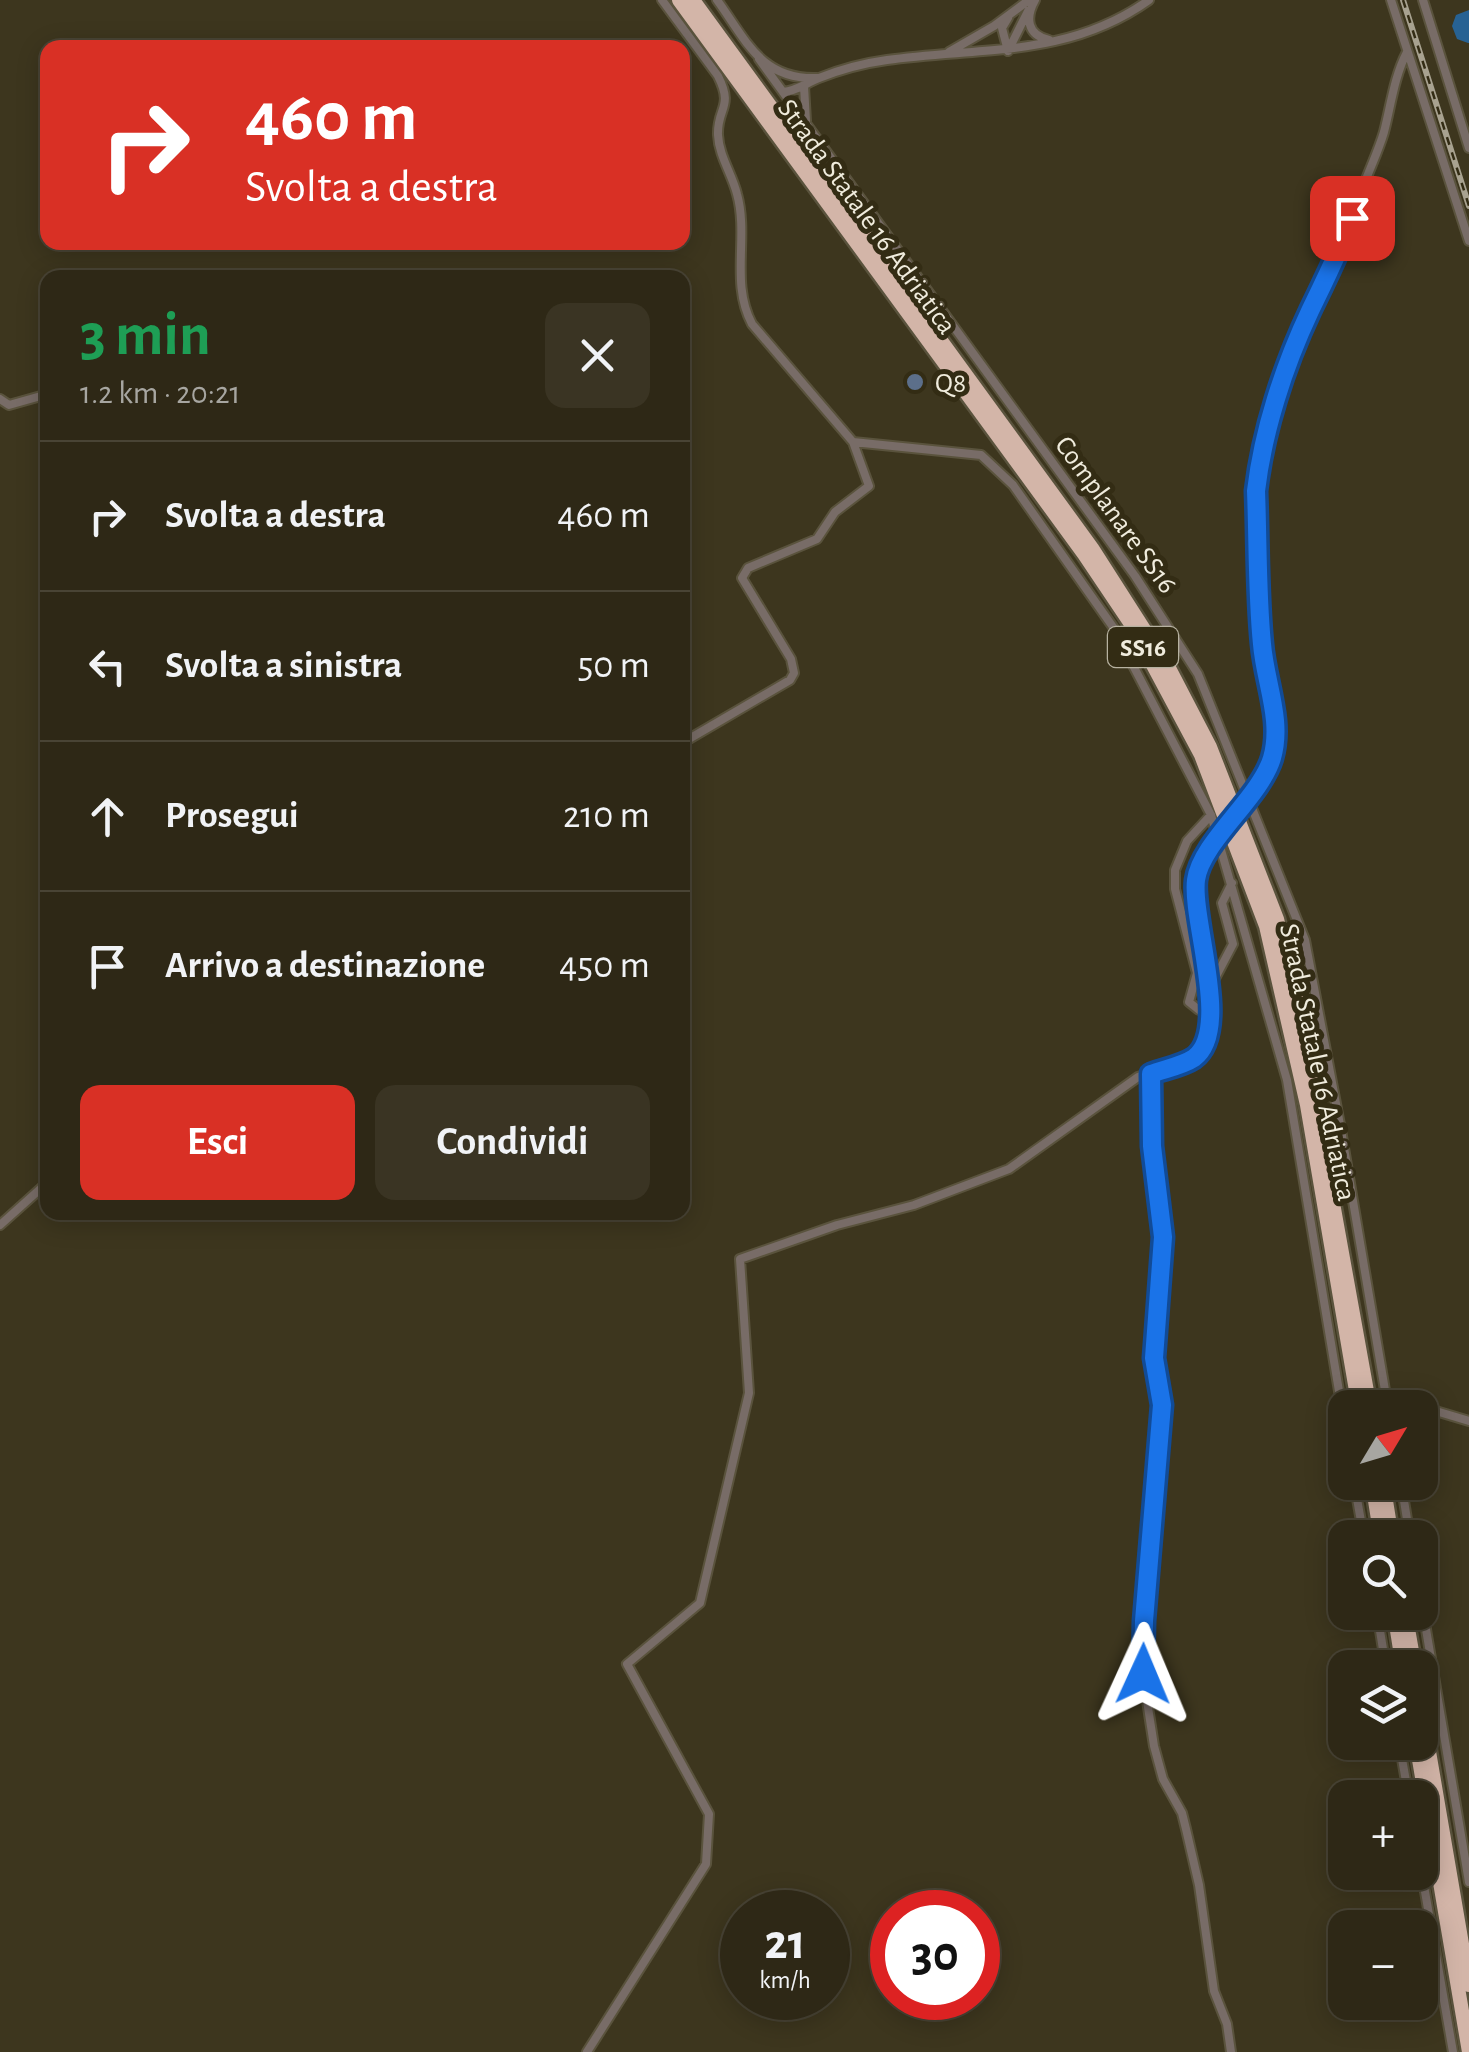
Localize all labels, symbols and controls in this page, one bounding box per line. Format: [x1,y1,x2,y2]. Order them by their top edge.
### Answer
icon: right [80,80,210,210]
text: 460 m [245,83,418,153]
street label: Strada Statale 16 Adriatica [772,95,961,340]
text: Svolta a destra [245,165,498,210]
pin [1310,176,1395,261]
icon: arrive [1325,191,1380,246]
button: close [545,303,650,408]
text: 3 min [80,306,211,366]
place label: Q8 [935,370,966,398]
marker: Q8 [904,371,926,393]
text: 1.2 km · 20:21 [80,377,241,409]
street label: Complanare SS16 [1049,431,1182,599]
icon: right [80,489,135,544]
text: Svolta a destra [165,497,386,535]
text: 460 m [557,497,650,535]
road number: SS16 [1108,627,1178,667]
icon: left [80,639,135,694]
text: Svolta a sinistra [165,647,402,685]
text: 50 m [577,647,650,685]
icon: ahead [80,789,135,844]
text: Prosegui [165,797,299,835]
text: 210 m [563,797,650,835]
street label: Strada Statale 16 Adriatica [1274,921,1360,1204]
icon: arrive [80,939,135,994]
text: Arrivo a destinazione [165,947,485,985]
text: 450 m [559,947,650,985]
button: Esci [80,1085,355,1200]
button: Condividi [375,1085,650,1200]
north arrow [1328,1390,1438,1500]
map controls [1328,1390,1438,2020]
button: search [1328,1520,1438,1630]
position arrow [1091,1622,1195,1726]
button: layers [1328,1650,1438,1760]
button: + [1328,1780,1438,1890]
speed limit sign: 30 [870,1890,1000,2020]
button: − [1328,1910,1438,2020]
text: 21 [764,1918,806,1968]
text: km/h [759,1968,811,1993]

